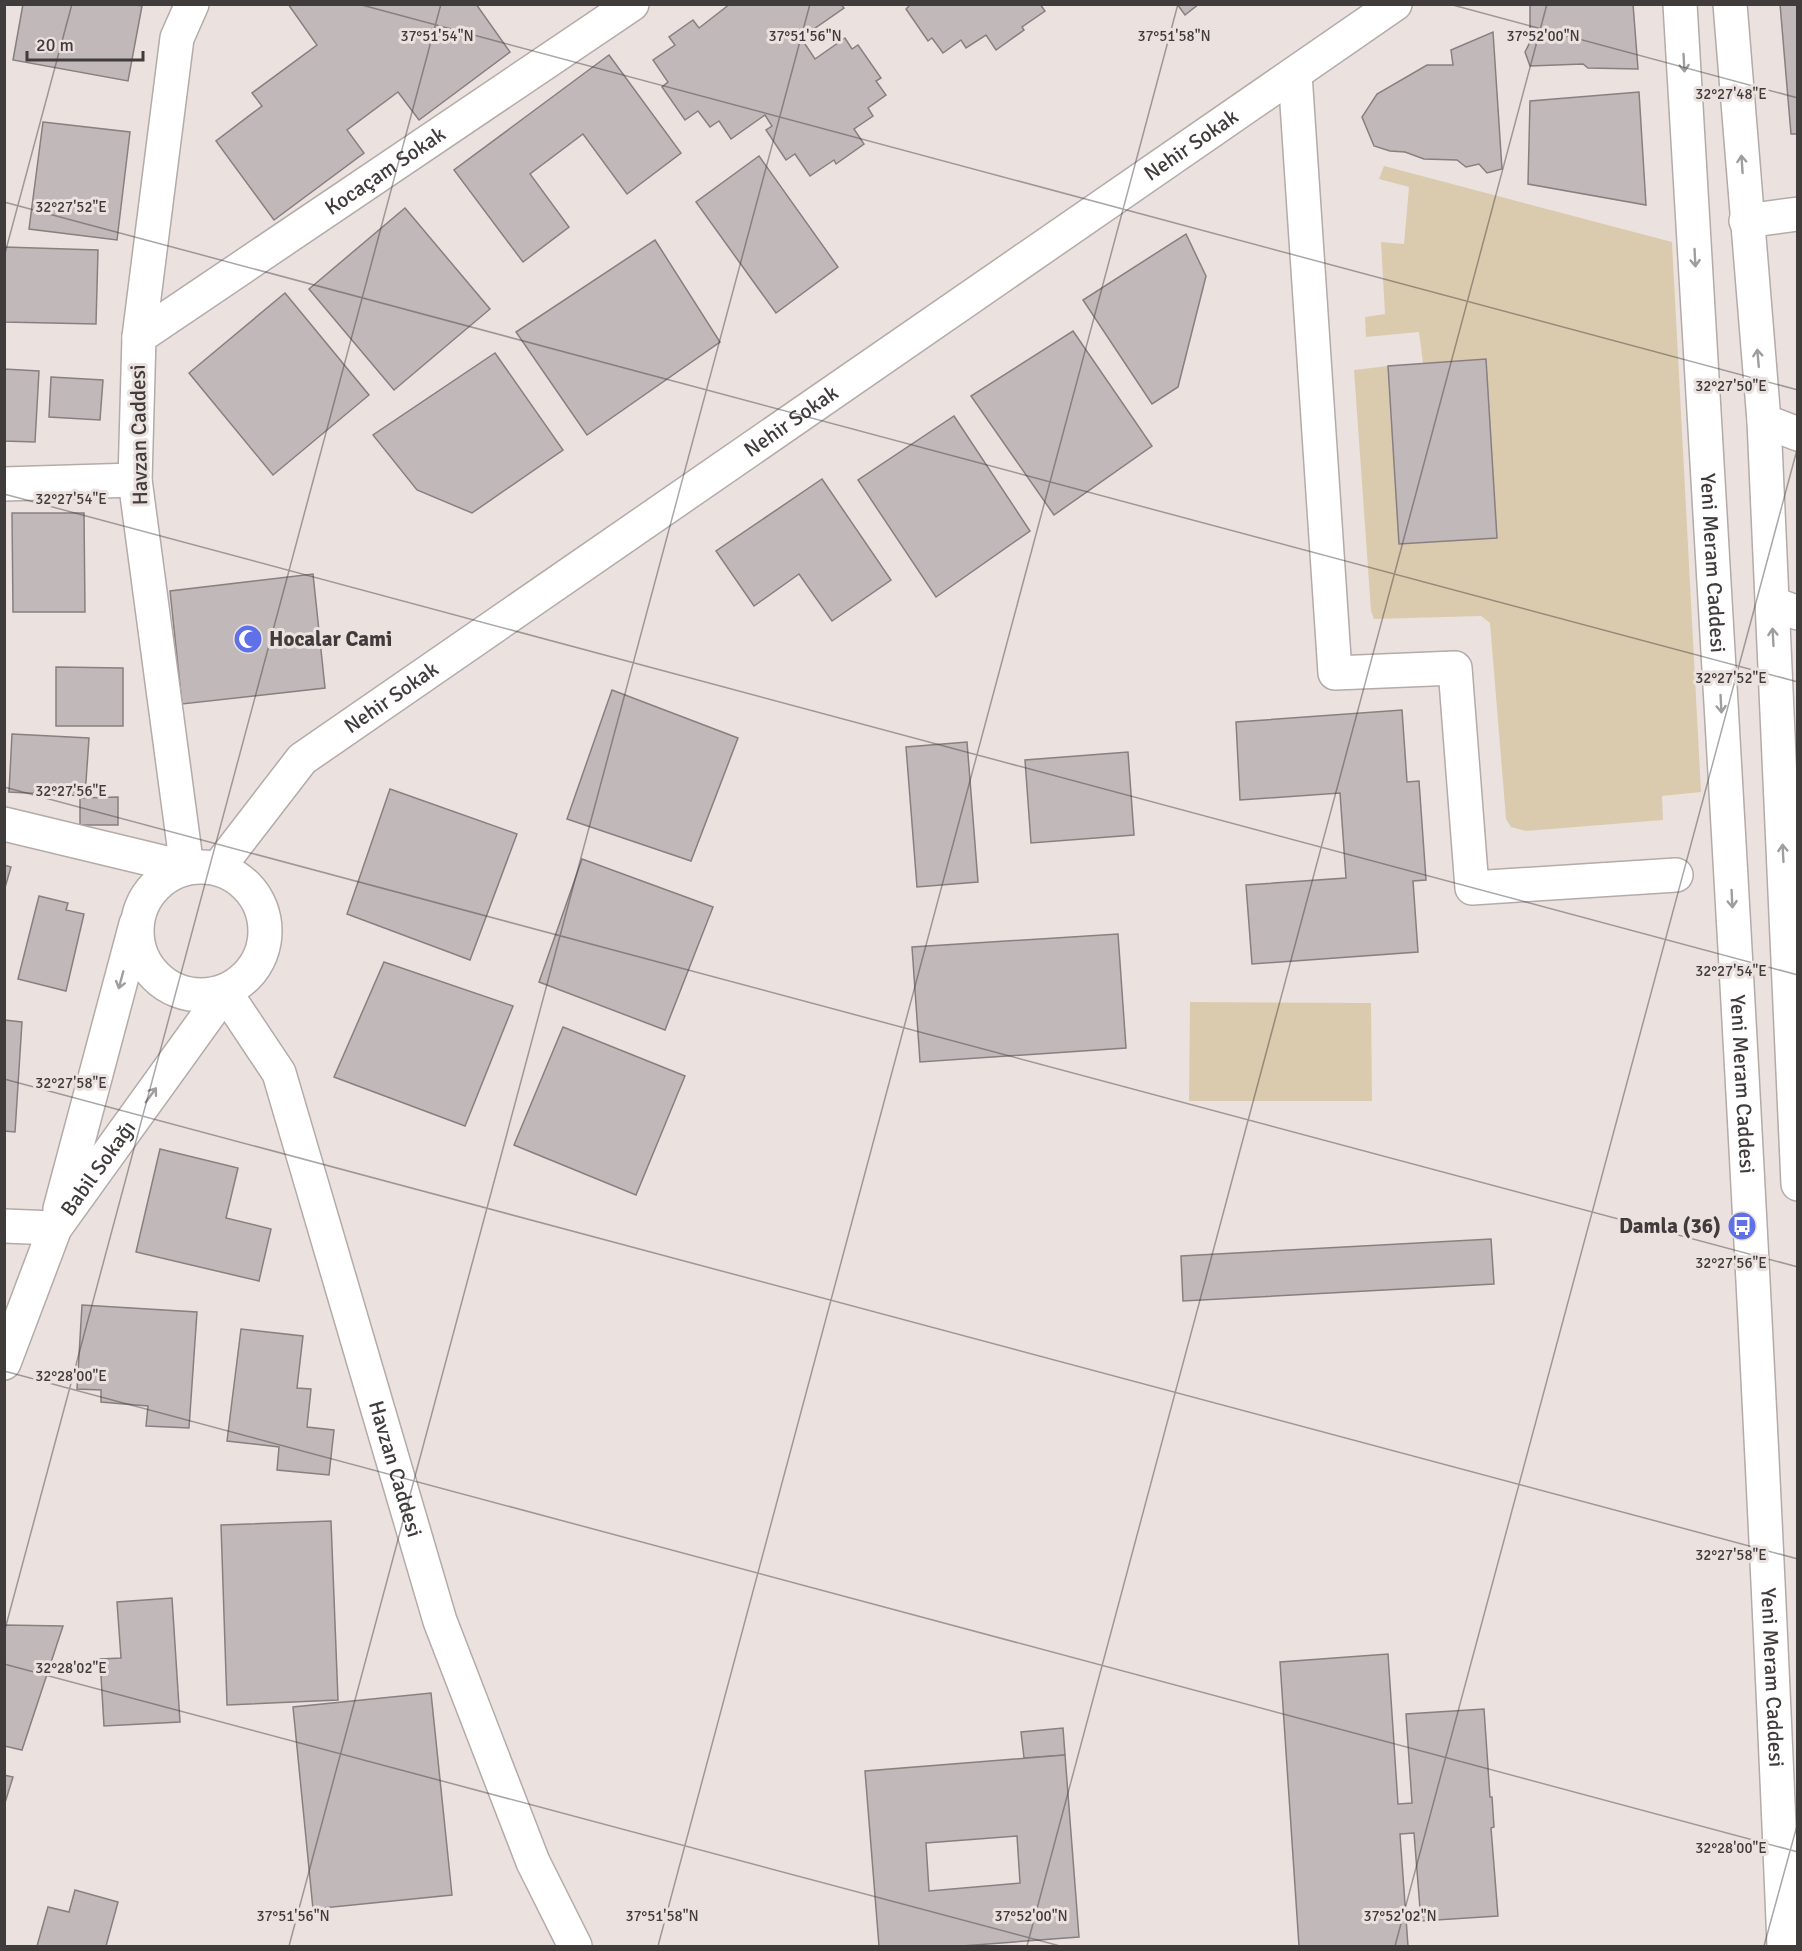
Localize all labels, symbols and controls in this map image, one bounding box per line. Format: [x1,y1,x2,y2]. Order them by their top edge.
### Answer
scale bar [27,24,142,62]
text: 37°51'54"N [400,27,474,45]
text: 37°51'56"N [768,27,842,45]
text: 37°51'58"N [1137,27,1211,45]
text: 37°52'00"N [1506,27,1580,45]
text: 20 m [36,34,74,56]
one-way arrow [1678,52,1689,72]
text: 32°27'48"E [1695,85,1767,103]
street label: Nehir Sokak [1139,103,1243,187]
street label: Kocaçam Sokak [320,121,451,221]
one-way arrow [1736,155,1747,175]
text: 32°27'52"E [35,198,107,216]
one-way arrow [1690,247,1701,267]
one-way arrow [1752,349,1763,369]
street label: Havzan Caddesi [125,364,153,506]
text: 32°27'50"E [1695,377,1767,395]
street label: Nehir Sokak [739,379,844,463]
street label: Yeni Meram Caddesi [1695,473,1731,653]
text: 32°27'54"E [35,490,107,508]
mosque icon: Hocalar Cami [232,623,264,655]
place label: Hocalar Cami [269,626,392,652]
one-way arrow [1768,627,1779,647]
street label: Nehir Sokak [339,656,444,739]
text: 32°27'52"E [1695,669,1767,687]
one-way arrow [1715,693,1726,713]
text: 32°27'56"E [35,782,107,800]
one-way arrow [1777,843,1788,863]
one-way arrow [1727,888,1738,908]
text: 32°27'54"E [1695,962,1767,980]
one-way arrow [115,970,126,989]
street label: Yeni Meram Caddesi [1725,994,1760,1175]
text: 32°27'58"E [35,1074,107,1092]
one-way arrow [145,1087,157,1103]
street label: Babil Sokağı [55,1115,141,1221]
bus stop icon: Damla (36) [1726,1210,1758,1242]
place label: Damla (36) [1619,1213,1721,1239]
text: 32°27'56"E [1695,1254,1767,1272]
text: 32°28'00"E [35,1367,107,1385]
street label: Havzan Caddesi [363,1398,428,1540]
text: 32°27'58"E [1695,1546,1767,1564]
street label: Yeni Meram Caddesi [1755,1587,1789,1768]
text: 32°28'02"E [35,1659,107,1677]
text: 32°28'00"E [1695,1839,1767,1857]
text: 37°51'56"N [256,1907,330,1925]
text: 37°51'58"N [625,1907,699,1925]
text: 37°52'00"N [994,1907,1068,1925]
text: 37°52'02"N [1363,1907,1437,1925]

